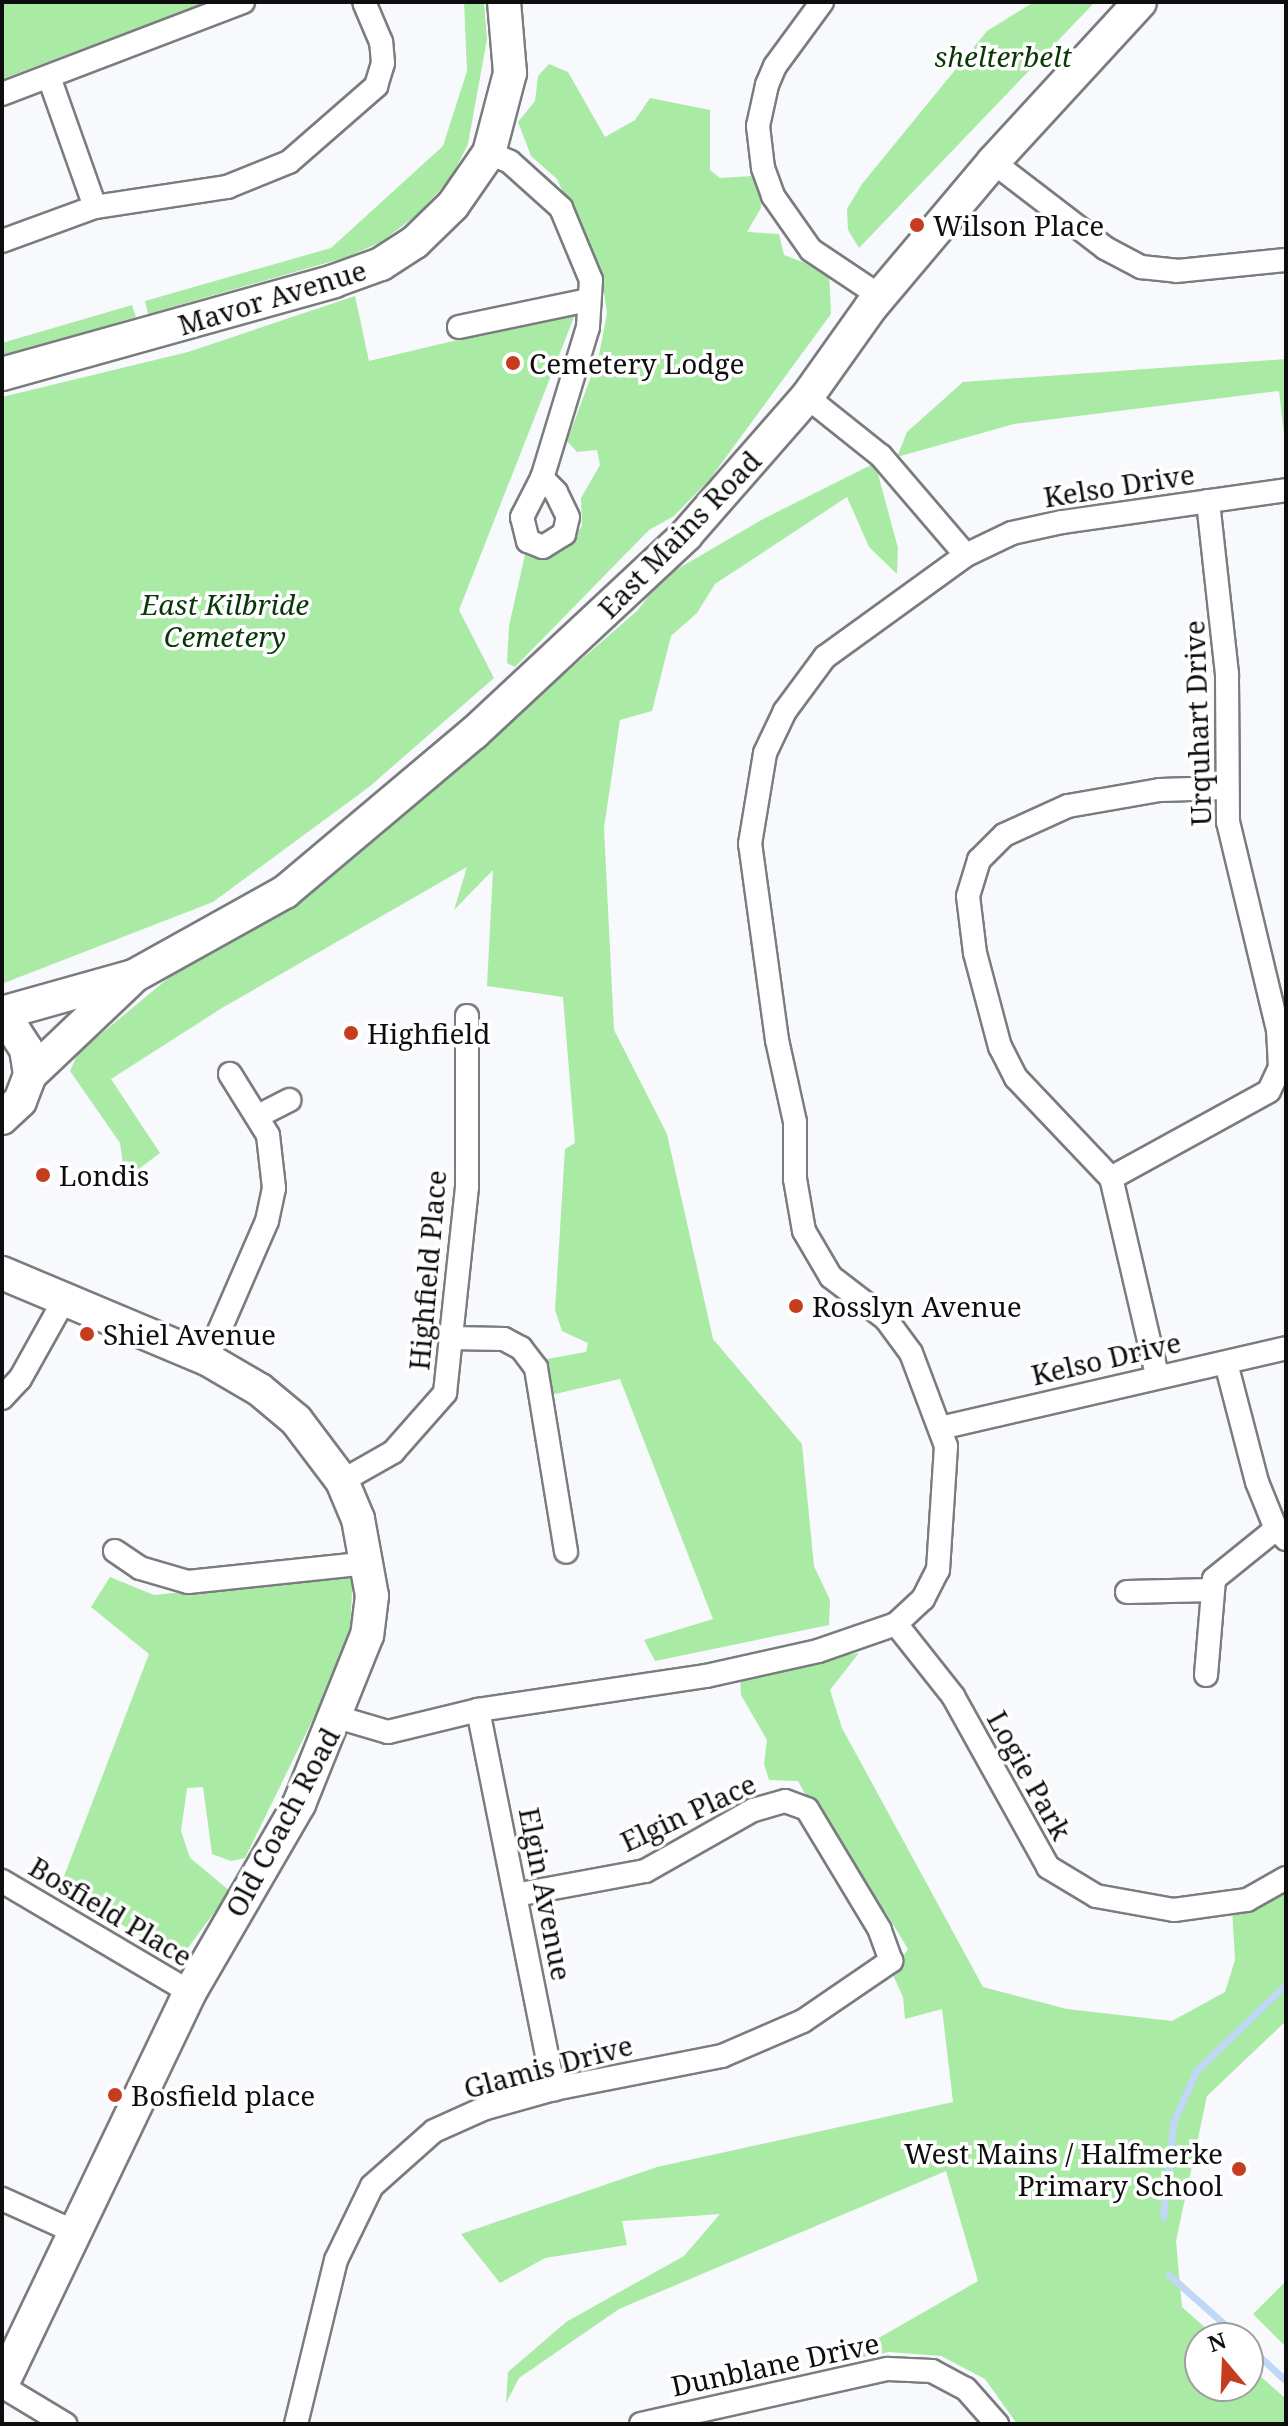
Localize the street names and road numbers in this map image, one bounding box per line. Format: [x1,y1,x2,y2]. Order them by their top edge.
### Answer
street label: Mavor Avenue [174,252,370,342]
street label: East Mains Road [591,443,767,625]
street label: Kelso Drive [1041,456,1197,514]
street label: Urquhart Drive [1177,620,1217,826]
street label: Highfield Place [402,1169,452,1371]
street label: Kelso Drive [1028,1324,1184,1392]
street label: Logie Park [981,1705,1079,1845]
street label: Old Coach Road [218,1722,346,1922]
street label: Elgin Place [615,1766,761,1858]
street label: Elgin Avenue [513,1805,579,1983]
street label: Bosfield Place [24,1849,198,1973]
street label: Glamis Drive [460,2027,636,2105]
street label: Dunblane Drive [668,2326,882,2402]

